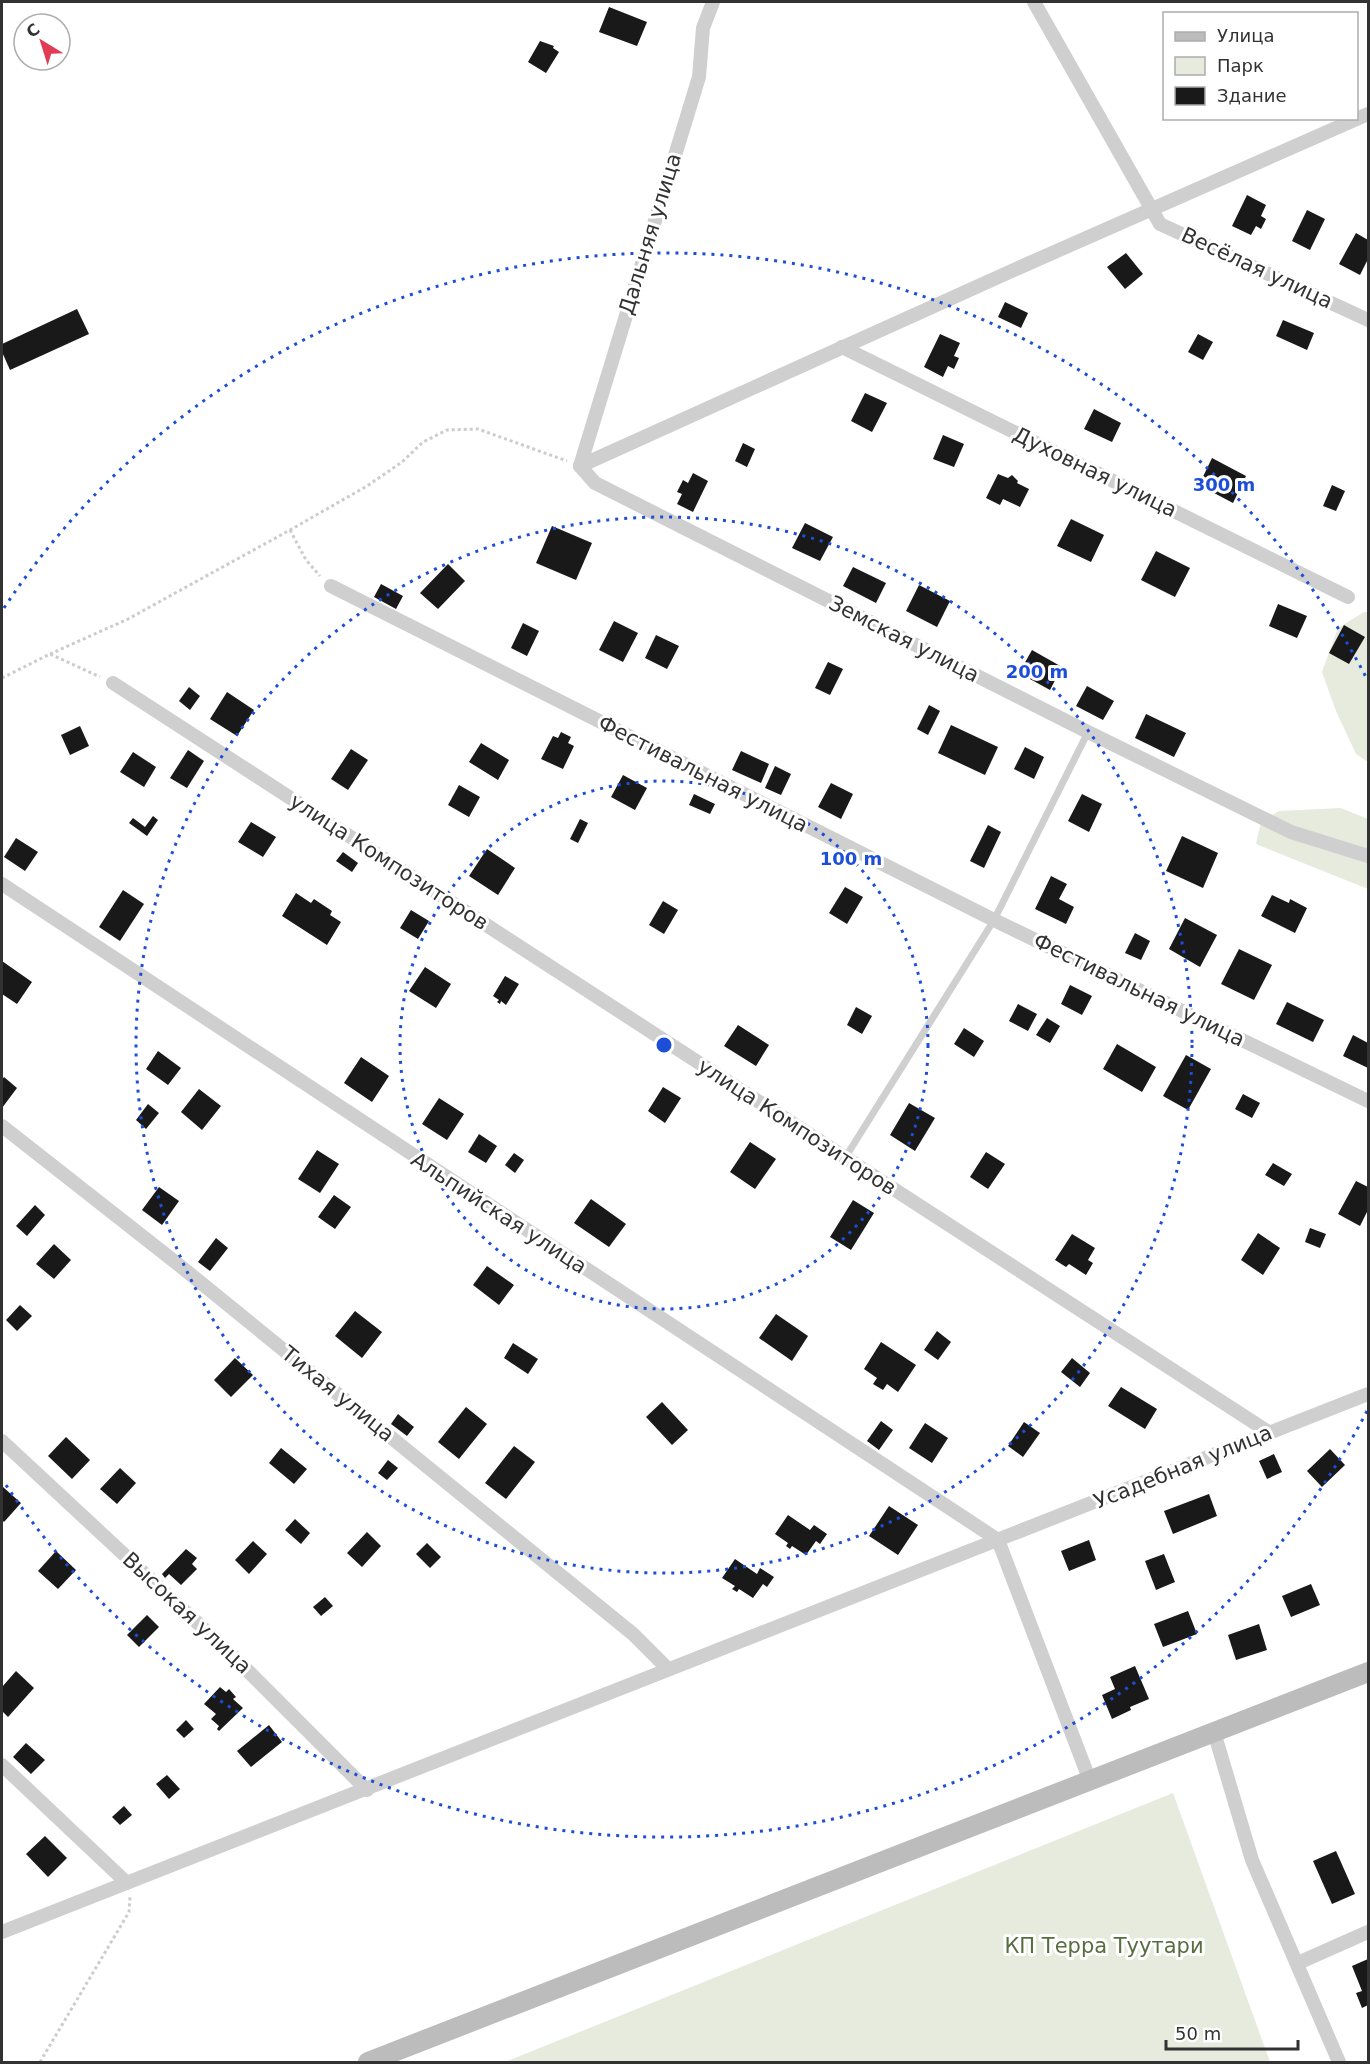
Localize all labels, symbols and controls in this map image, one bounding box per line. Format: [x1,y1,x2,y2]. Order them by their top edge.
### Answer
north arrow [12,12,72,72]
legend [1163,12,1358,120]
text: С [23,19,44,42]
text: Улица [1217,25,1274,46]
text: Парк [1217,55,1264,76]
text: Здание [1217,85,1287,106]
street label: Дальняя улица [614,150,686,318]
street label: Весёлая улица [1178,222,1336,314]
street label: Духовная улица [1009,422,1181,522]
text: 300 m [1193,474,1255,495]
street label: Земская улица [825,591,983,687]
text: 200 m [1006,661,1068,682]
street label: Фестивальная улица [594,711,812,837]
street label: улица Композиторов [285,789,493,935]
text: 100 m [820,848,882,869]
street label: Фестивальная улица [1029,928,1249,1052]
centre of rings [654,1035,674,1055]
street label: улица Композиторов [693,1054,901,1200]
street label: Альпийская улица [407,1147,591,1279]
street label: Тихая улица [276,1341,399,1447]
street label: Усадебная улица [1090,1420,1276,1514]
street label: Высокая улица [118,1547,256,1679]
park label: КП Терра Туутари [1004,1934,1204,1958]
scale bar [1166,2013,1298,2051]
text: 50 m [1175,2023,1221,2044]

